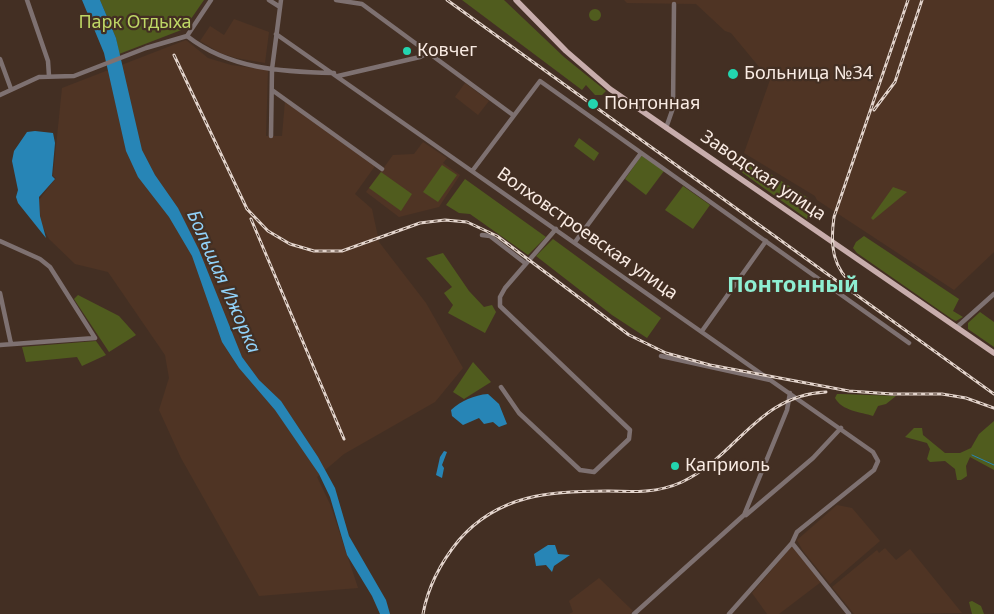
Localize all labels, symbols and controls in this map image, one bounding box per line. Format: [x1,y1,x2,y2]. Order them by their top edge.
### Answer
park label: Парк Отдыха [78,12,192,34]
place label: Ковчег [417,40,477,62]
marker: Ковчег [401,45,413,57]
place label: Больница №34 [744,63,873,85]
marker: Больница №34 [726,67,740,81]
place label: Понтонная [604,93,700,115]
marker: Понтонная [586,97,600,111]
street label: Заводская улица [696,126,830,226]
street label: Волховстроевская улица [492,163,682,305]
water label: Большая Ижорка [181,207,265,357]
district label: Понтонный [727,273,859,299]
place label: Каприоль [685,455,770,477]
marker: Каприоль [669,460,681,472]

